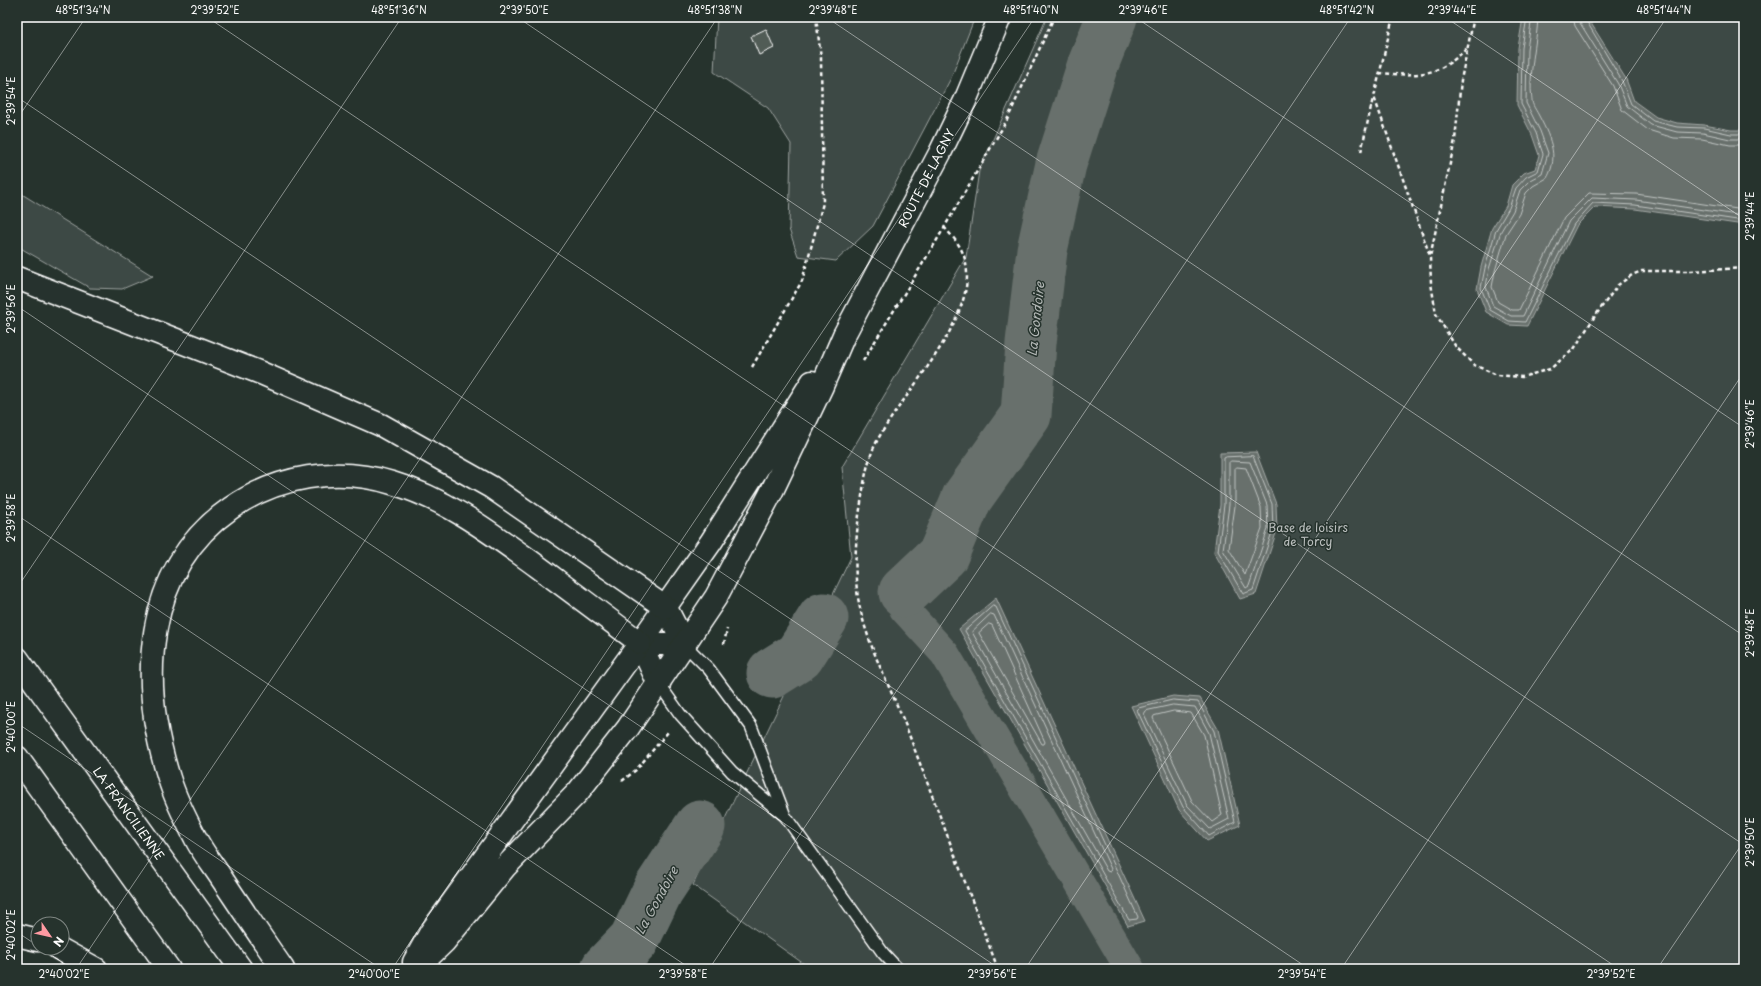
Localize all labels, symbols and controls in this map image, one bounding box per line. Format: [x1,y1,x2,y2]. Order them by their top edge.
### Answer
text: 48°51'34"N [55,2,111,17]
text: 2°39'52"E [190,2,240,17]
text: 48°51'36"N [371,2,427,17]
text: 2°39'50"E [499,2,549,17]
text: 48°51'38"N [688,2,743,17]
text: 2°39'48"E [808,2,858,17]
text: 48°51'40"N [1003,2,1059,17]
text: 2°39'46"E [1118,2,1168,17]
text: 48°51'42"N [1320,2,1375,17]
text: 2°39'44"E [1427,2,1477,17]
text: 48°51'44"N [1637,2,1692,17]
text: 2°39'54"E [3,76,18,126]
street label: ROUTE DE LAGNY [893,125,959,231]
text: 2°39'44"E [1742,191,1757,241]
water label: La Gondoire [1022,280,1048,357]
text: 2°39'56"E [3,284,18,334]
text: 2°39'46"E [1742,399,1757,449]
text: 2°39'58"E [3,494,18,542]
park label: Base de loisirs de Torcy [1268,518,1348,550]
text: 2°39'48"E [1742,608,1757,658]
text: 2°40'00"E [3,701,18,753]
street label: LA FRANCILIENNE [89,763,169,863]
text: 2°39'50"E [1742,817,1757,867]
water label: La Gondoire [630,862,683,937]
text: 2°40'02"E [3,909,18,961]
north arrow [30,916,70,956]
text: N [49,934,68,950]
text: 2°40'02"E [38,966,90,981]
text: 2°40'00"E [348,966,400,981]
text: 2°39'58"E [659,966,707,981]
text: 2°39'56"E [967,966,1017,981]
text: 2°39'54"E [1277,966,1327,981]
text: 2°39'52"E [1586,966,1636,981]

